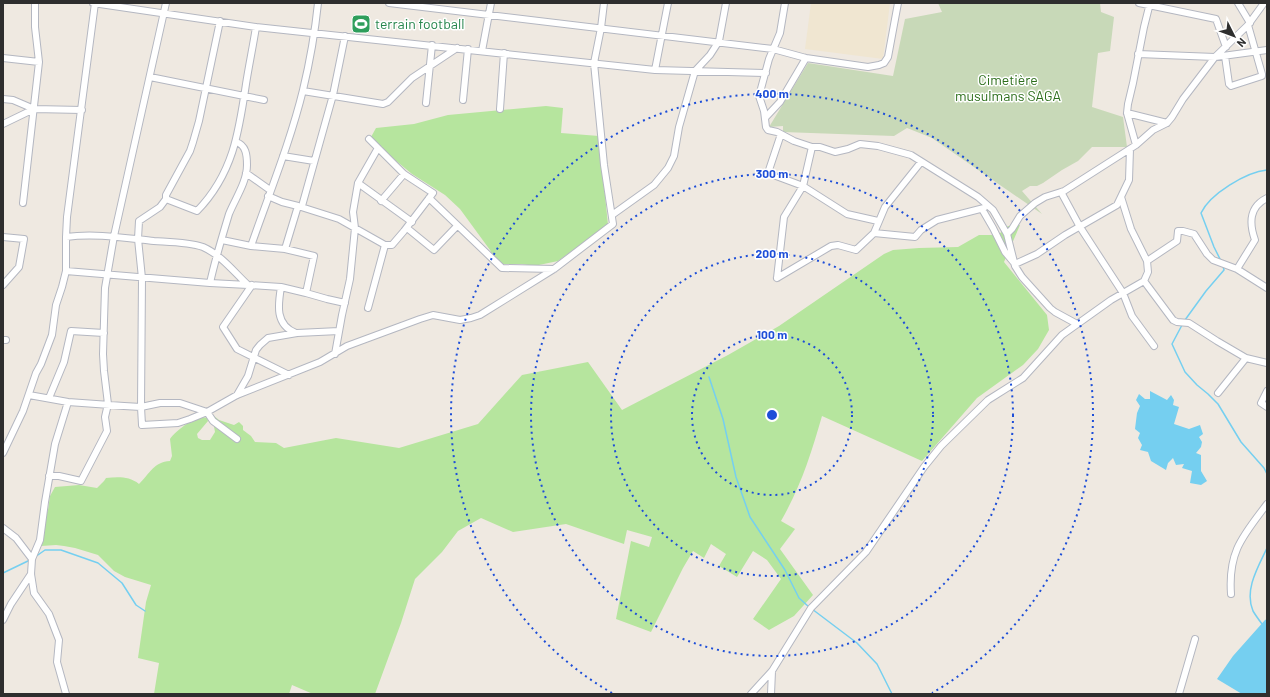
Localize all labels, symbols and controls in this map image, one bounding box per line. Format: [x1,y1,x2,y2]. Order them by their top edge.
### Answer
sports icon: terrain football [350,13,372,35]
place label: terrain football [375,15,464,32]
north arrow [1214,16,1254,56]
text: N [1235,36,1249,50]
park label: Cimetière musulmans SAGA [955,71,1061,104]
text: 400 m [755,86,789,100]
text: 300 m [756,166,788,180]
text: 200 m [756,246,788,260]
text: 100 m [757,327,787,341]
centre of rings [765,408,779,422]

